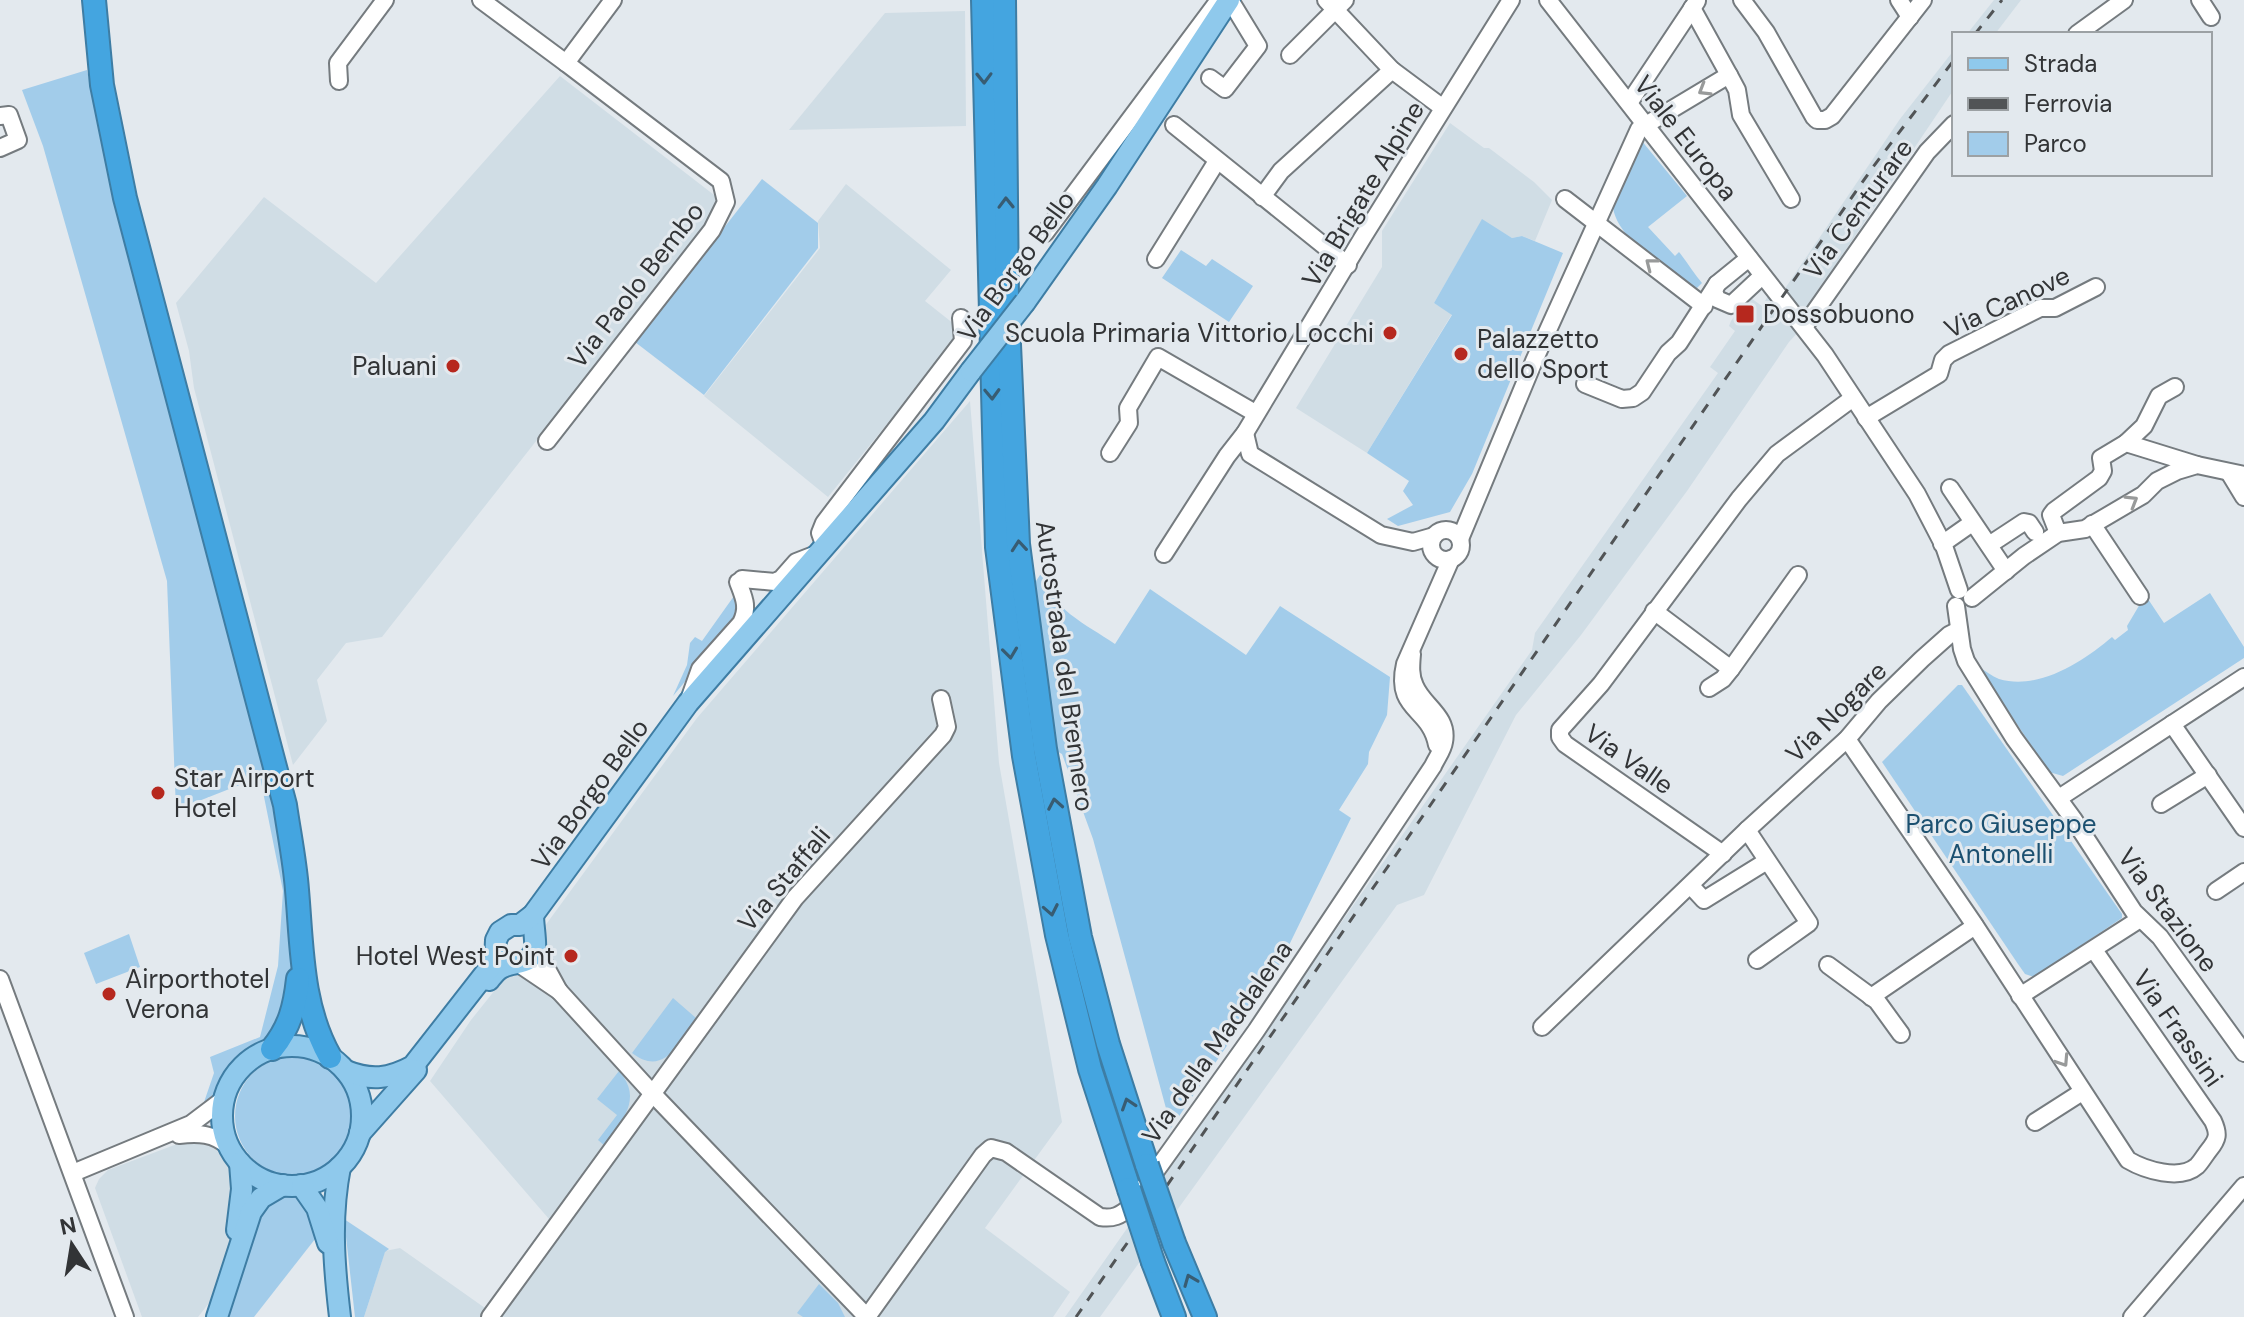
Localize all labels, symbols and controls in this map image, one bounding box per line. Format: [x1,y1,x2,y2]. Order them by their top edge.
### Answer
legend [1952,32,2212,176]
text: Strada [2024,48,2097,79]
street label: Viale Europa [1626,69,1746,207]
one-way arrow [975,72,993,85]
one-way arrow [1698,80,1713,96]
text: Ferrovia [2024,88,2112,119]
street label: Via Brigate Alpine [1294,95,1432,293]
text: Parco [2024,128,2087,159]
street label: Via Centurare [1796,132,1920,286]
street label: Via Borgo Bello [950,184,1082,348]
street label: Via Paolo Bembo [560,195,712,375]
one-way arrow [997,196,1015,209]
street label: Via Canove [1939,258,2075,346]
one-way arrow [1645,260,1660,274]
place label: Dossobuono [1763,297,1915,331]
marker: Dossobuono [1734,303,1756,325]
place label: Scuola Primaria Vittorio Locchi [1005,316,1374,350]
place label: Palazzetto dello Sport [1477,322,1609,386]
marker: Scuola Primaria Vittorio Locchi [1381,324,1399,342]
marker: Palazzetto dello Sport [1452,345,1470,363]
place label: Paluani [352,349,437,383]
marker: Paluani [444,357,462,375]
one-way arrow [983,388,1001,401]
one-way arrow [2123,496,2138,511]
street label: Autostrada del Brennero [1028,518,1102,814]
one-way arrow [1011,539,1028,552]
one-way arrow [1002,647,1019,660]
street label: Via Nogare [1778,654,1894,770]
street label: Via Borgo Bello [524,712,656,876]
street label: Via Valle [1578,716,1680,802]
place label: Star Airport Hotel [174,761,315,825]
marker: Star Airport Hotel [149,784,167,802]
one-way arrow [1047,797,1064,811]
park label: Parco Giuseppe Antonelli [1906,807,2096,871]
street label: Via Staffali [730,819,838,939]
street label: Via Stazione [2110,841,2226,979]
one-way arrow [1042,903,1059,916]
street label: Via della Maddalena [1134,934,1300,1150]
place label: Hotel West Point [356,939,555,973]
marker: Hotel West Point [562,947,580,965]
place label: Airporthotel Verona [125,962,270,1026]
street label: Via Frassini [2125,963,2231,1093]
marker: Airporthotel Verona [100,985,118,1003]
one-way arrow [2053,1053,2068,1067]
one-way arrow [1121,1098,1137,1112]
north arrow [32,1205,112,1285]
text: N [57,1210,79,1242]
one-way arrow [1183,1274,1199,1288]

